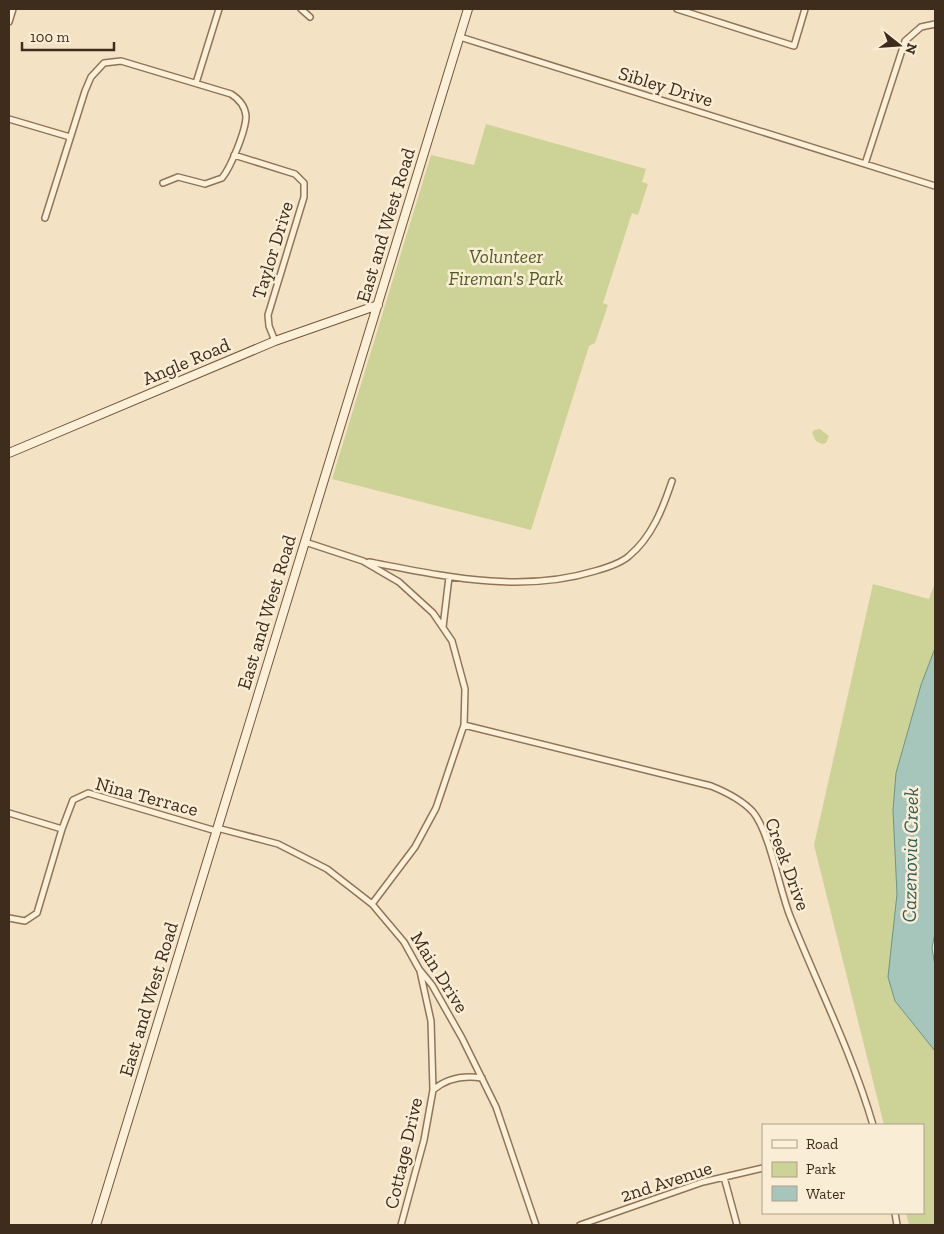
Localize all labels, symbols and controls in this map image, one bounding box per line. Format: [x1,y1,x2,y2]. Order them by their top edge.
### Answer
scale bar [22,20,115,52]
north arrow [874,20,924,70]
text: 100 m [30,28,69,46]
text: N [901,41,921,57]
street label: Sibley Drive [616,61,716,112]
street label: East and West Road [351,144,420,305]
street label: Taylor Drive [247,198,298,302]
park label: Volunteer Fireman's Park [449,245,563,290]
street label: Angle Road [139,333,234,390]
street label: East and West Road [232,531,301,692]
street label: Nina Terrace [93,772,201,821]
water label: Cazenovia Creek [897,787,923,923]
street label: Creek Drive [760,815,815,914]
street label: East and West Road [114,918,183,1079]
street label: Main Drive [406,928,473,1017]
street label: Cottage Drive [379,1095,427,1211]
legend [762,1124,924,1214]
text: Road [806,1135,839,1153]
street label: 2nd Avenue [617,1156,715,1207]
text: Park [806,1160,836,1178]
text: Water [806,1185,846,1203]

